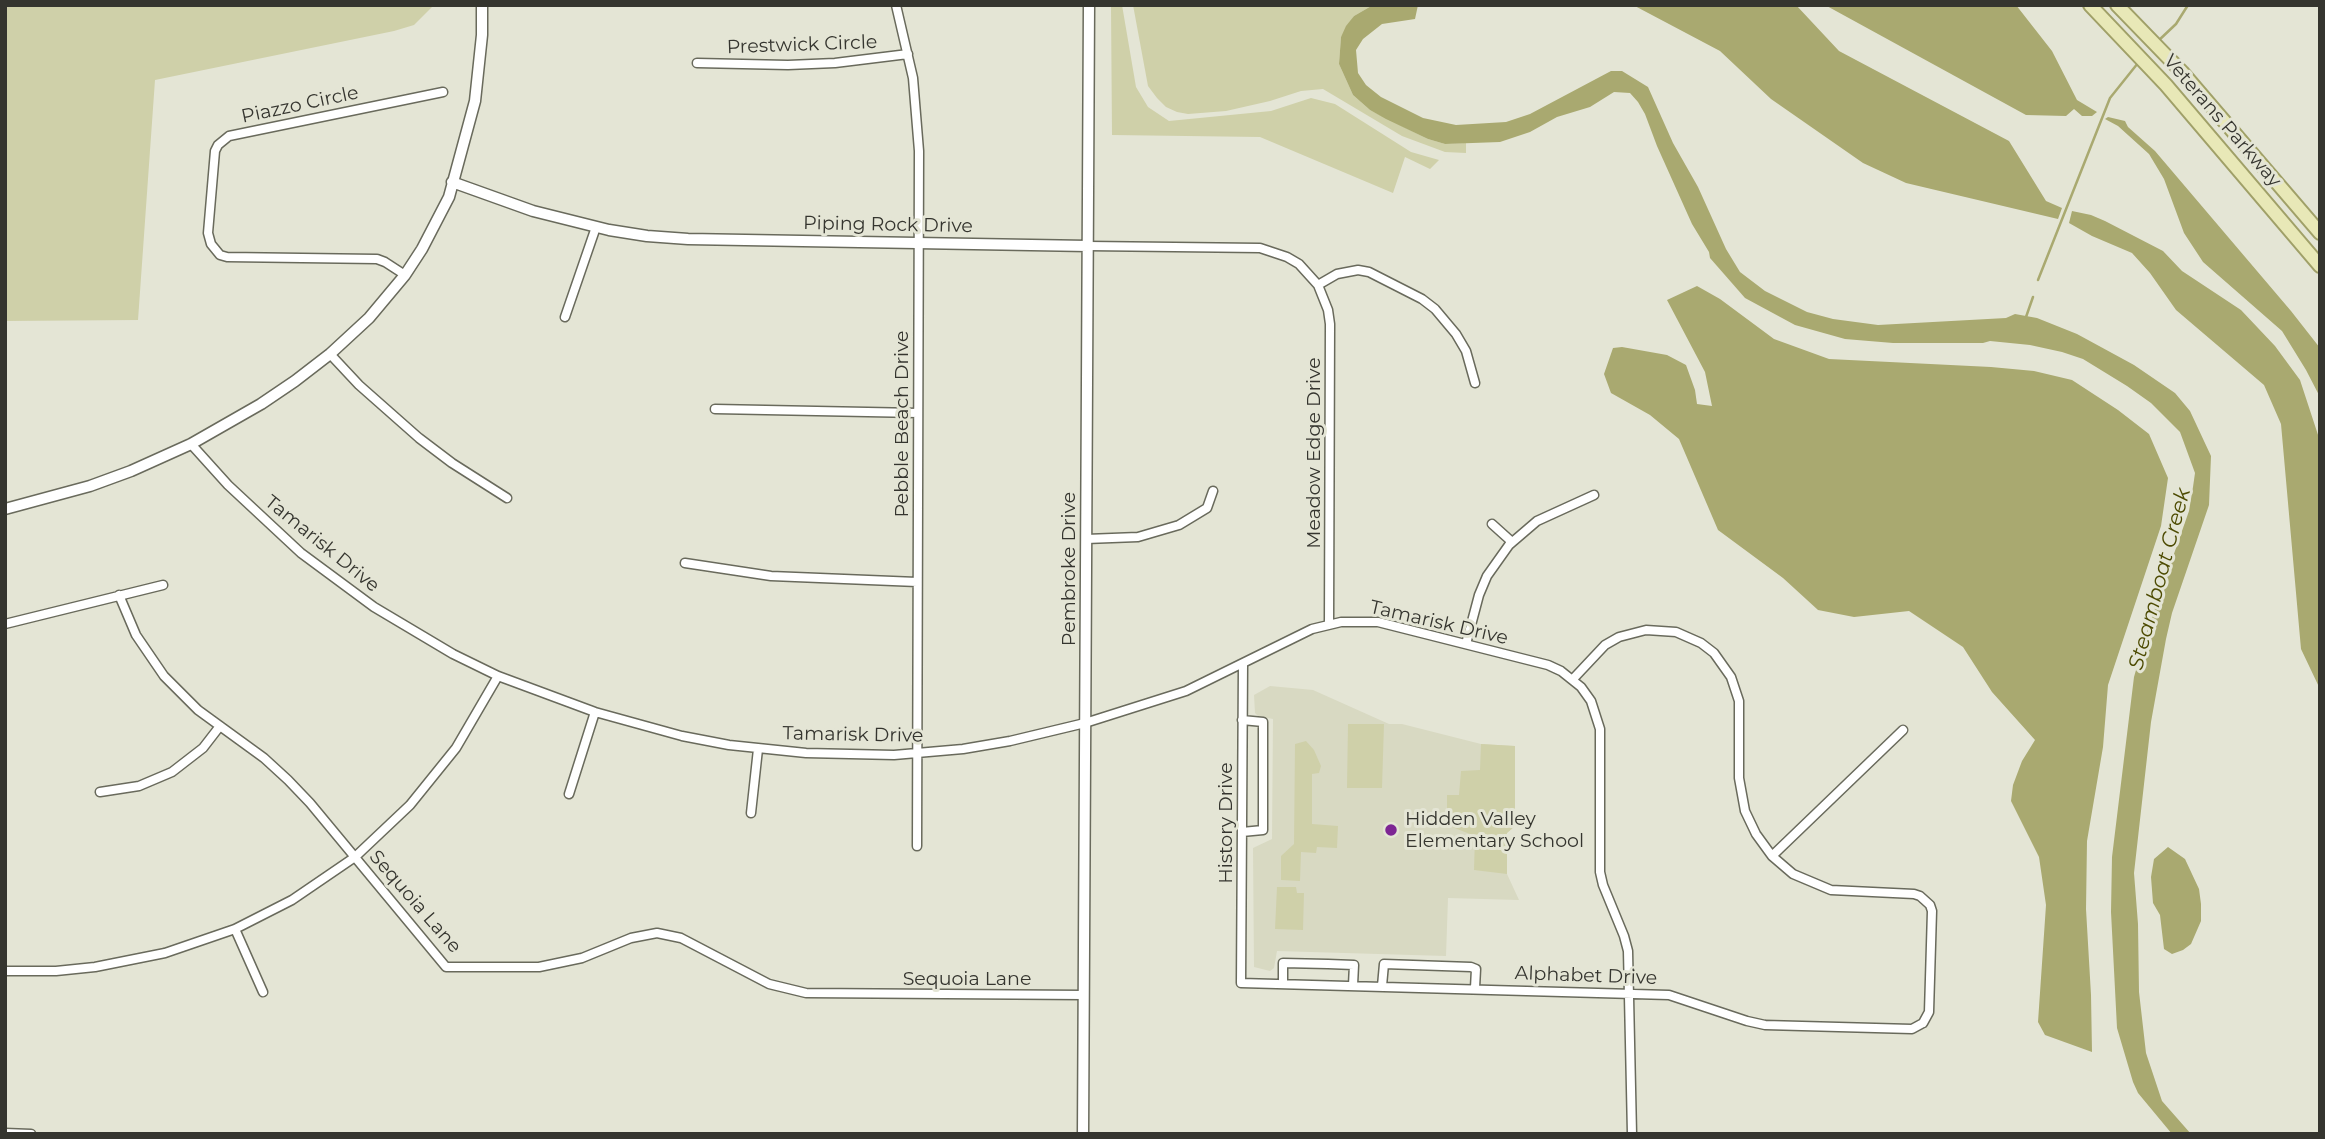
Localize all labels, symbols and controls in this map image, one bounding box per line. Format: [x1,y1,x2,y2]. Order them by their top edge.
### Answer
street label: Prestwick Circle [726,31,878,59]
street label: Veterans Parkway [2158,50,2286,192]
street label: Piazzo Circle [239,81,361,129]
street label: Piping Rock Drive [803,212,973,238]
street label: Pebble Beach Drive [891,330,913,518]
street label: Meadow Edge Drive [1303,357,1325,549]
water label: Steamboat Creek [2124,485,2196,673]
street label: Tamarisk Drive [260,491,384,597]
street label: Pembroke Drive [1058,492,1080,646]
street label: Tamarisk Drive [1368,596,1510,650]
street label: Tamarisk Drive [782,722,924,748]
street label: History Drive [1215,762,1237,884]
place label: Hidden Valley Elementary School [1405,808,1584,852]
marker: Hidden Valley Elementary School [1383,822,1399,838]
street label: Sequoia Lane [364,846,466,958]
street label: Alphabet Drive [1514,962,1658,990]
street label: Sequoia Lane [903,968,1031,990]

